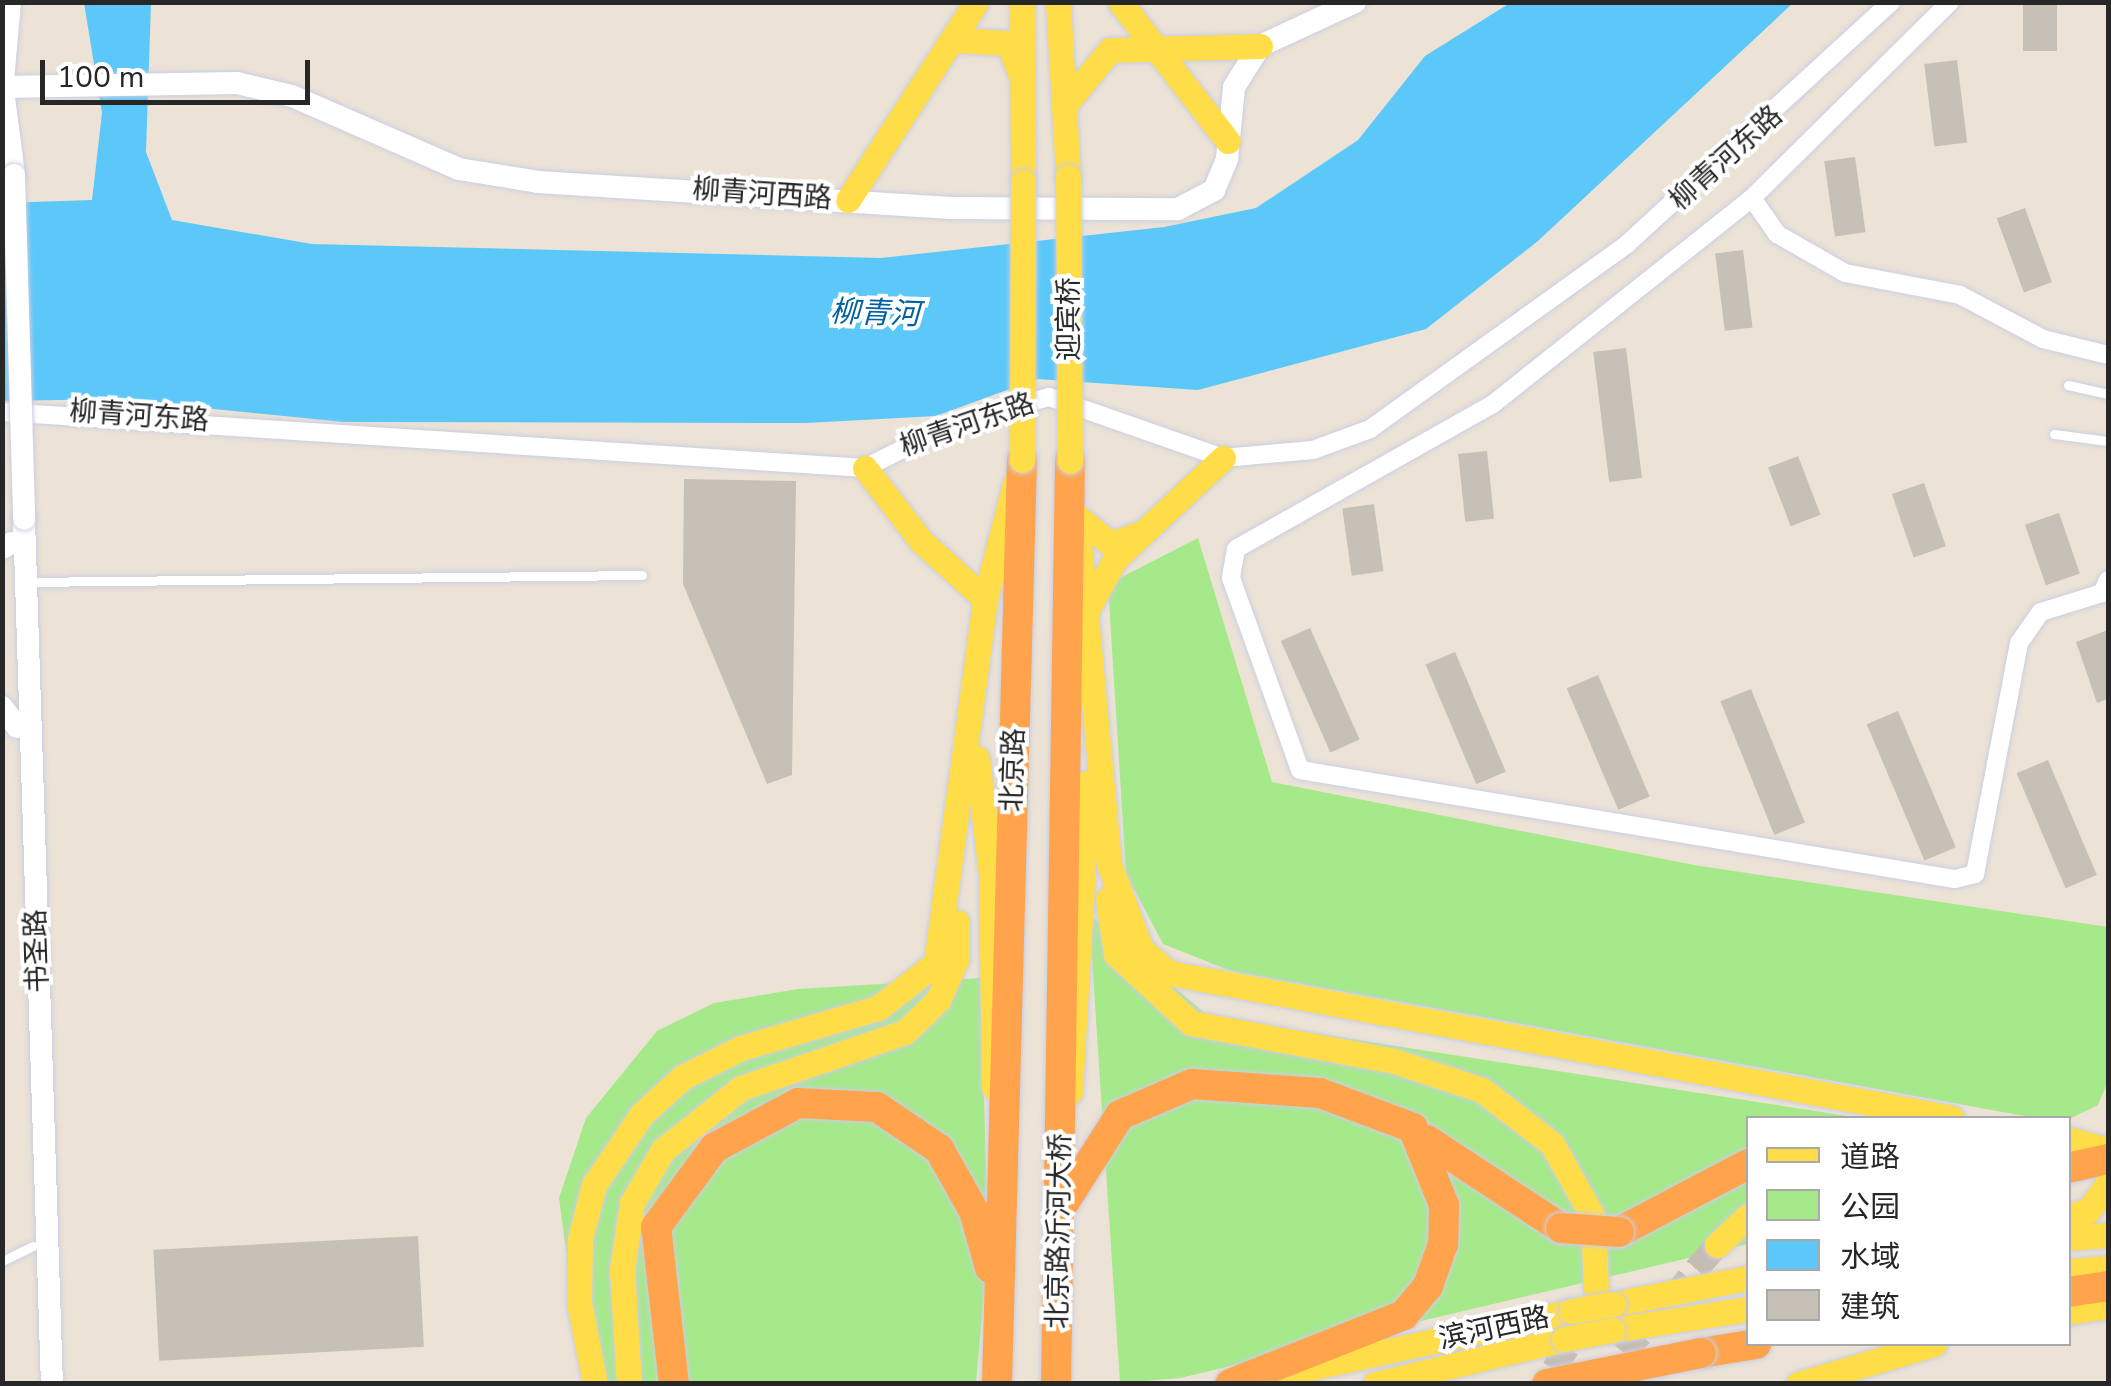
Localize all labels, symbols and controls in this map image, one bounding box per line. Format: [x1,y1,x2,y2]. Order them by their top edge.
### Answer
scale bar [45,40,315,102]
text: 100 m [57,57,144,98]
street label: 柳青河东路 [1663,99,1789,217]
street label: 柳青河西路 [691,172,833,216]
street label: 迎宾桥 [1052,277,1086,361]
water label: 柳青河 [829,294,921,334]
street label: 柳青河东路 [895,386,1039,464]
street label: 柳青河东路 [68,394,210,438]
street label: 北京路 [995,727,1031,813]
street label: 书圣路 [19,908,55,994]
legend [1746,1116,2071,1346]
street label: 北京路沂河大桥 [1040,1133,1078,1329]
text: 道路 [1840,1137,1900,1178]
text: 公园 [1840,1187,1900,1228]
text: 水域 [1840,1237,1900,1278]
text: 建筑 [1840,1287,1900,1328]
street label: 滨河西路 [1436,1300,1552,1356]

